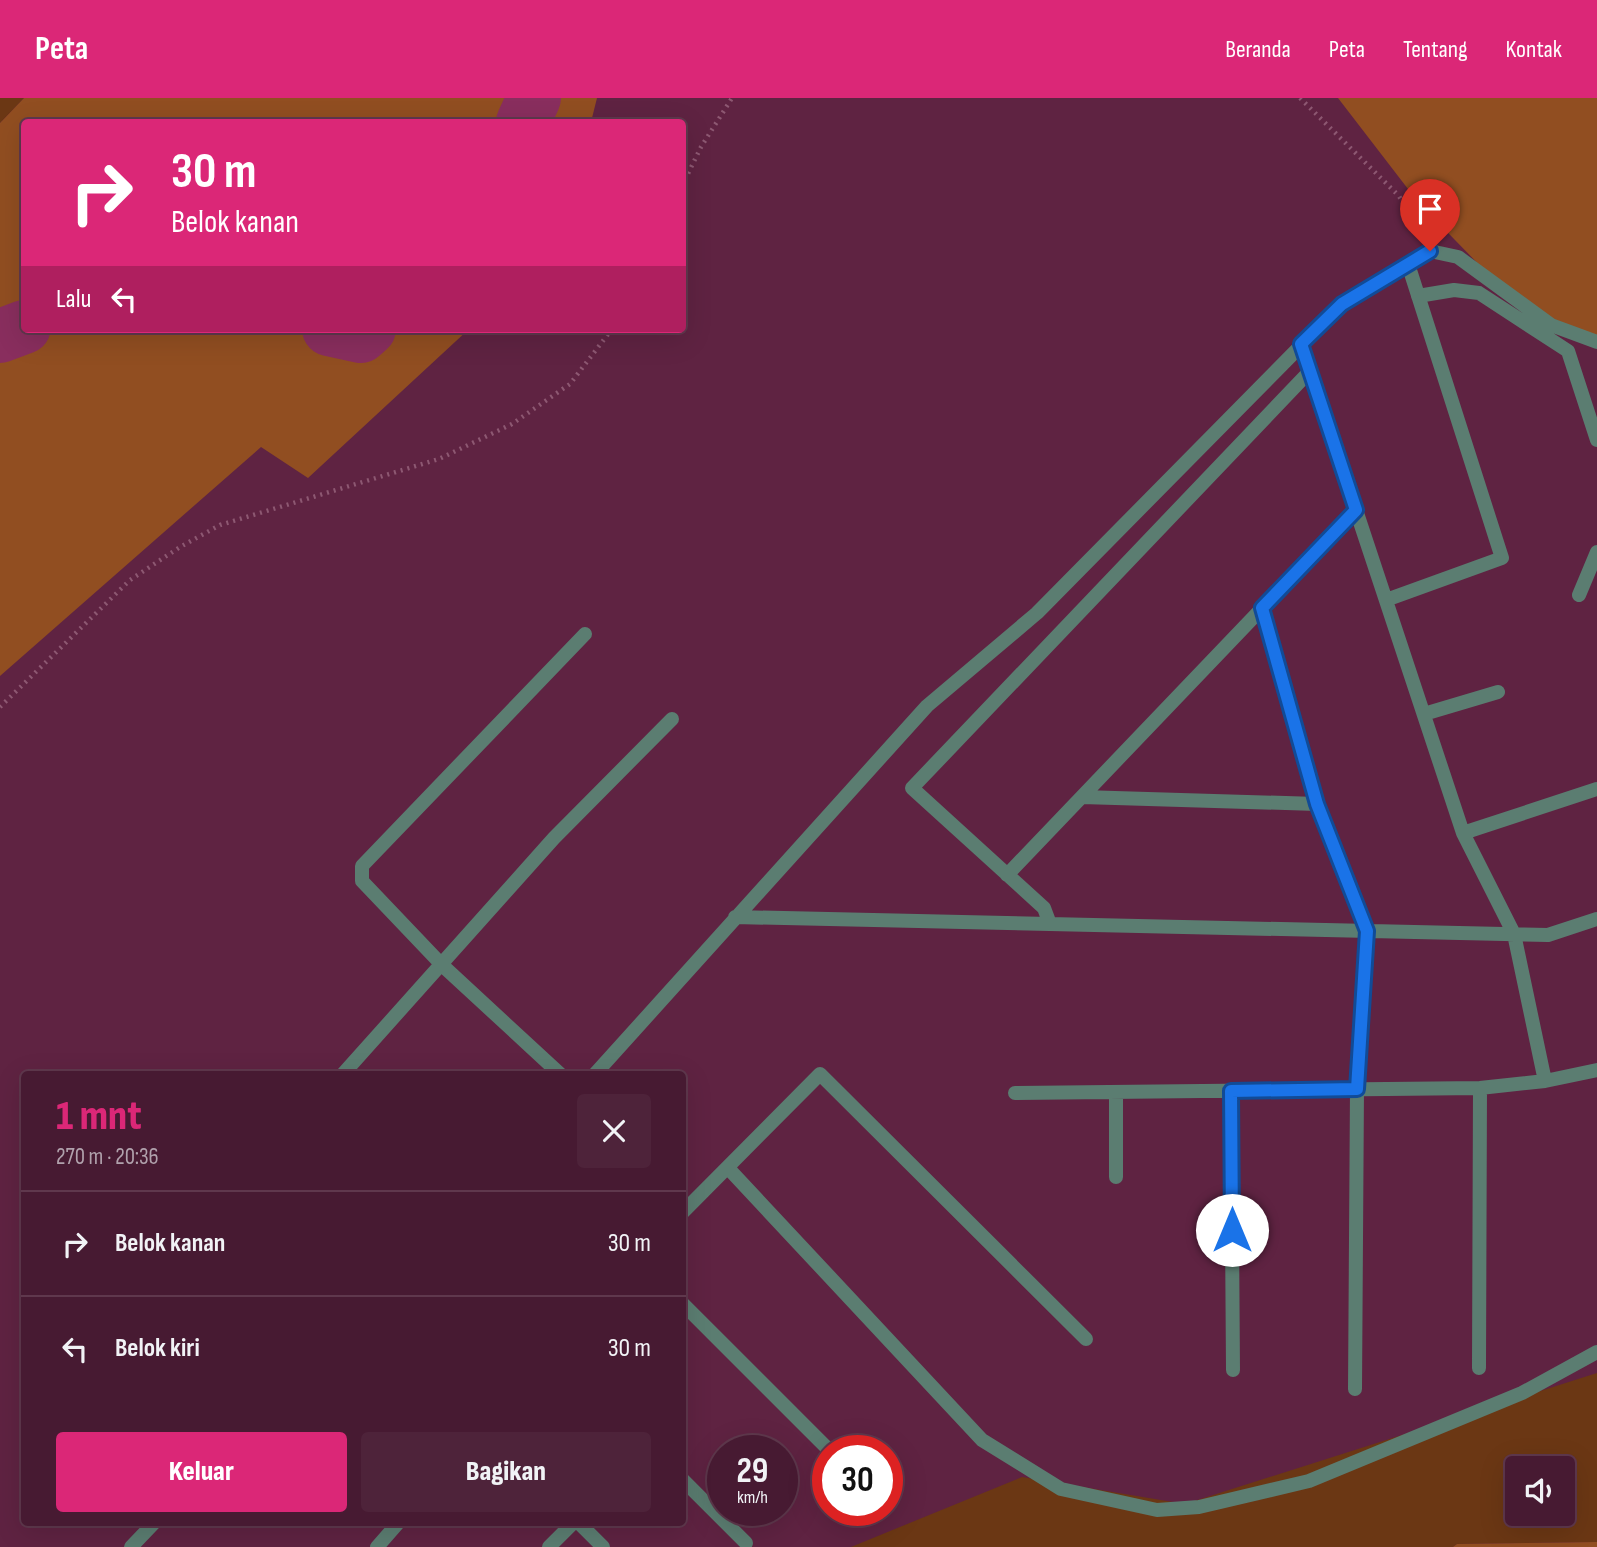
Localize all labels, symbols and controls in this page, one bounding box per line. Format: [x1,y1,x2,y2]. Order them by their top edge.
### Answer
text: Peta [35,29,88,69]
text: Beranda [1225,35,1291,64]
text: Peta [1329,35,1365,64]
text: Tentang [1403,35,1468,64]
text: Kontak [1506,35,1562,64]
text: 30 m [171,143,256,202]
icon: right [56,147,147,238]
pin [1400,179,1460,251]
icon: arrive [1411,190,1449,228]
text: Belok kanan [171,203,299,242]
icon: left [105,280,143,318]
text: Lalu [56,284,91,315]
text: 1 mnt [56,1091,141,1142]
button: close [577,1094,651,1168]
text: 270 m · 20:36 [56,1143,159,1171]
position arrow [1195,1193,1269,1267]
icon: right [56,1225,94,1263]
text: Belok kanan [115,1228,225,1259]
text: 30 m [608,1228,651,1259]
icon: left [56,1330,94,1368]
text: Belok kiri [115,1333,200,1364]
text: 30 m [608,1333,651,1364]
button: Keluar [56,1432,347,1512]
button: Bagikan [361,1432,651,1512]
speed limit sign: 30 [812,1435,903,1526]
text: 29 [737,1450,768,1493]
map controls [1505,1456,1575,1526]
button: sound [1505,1456,1575,1526]
text: km/h [737,1487,768,1508]

